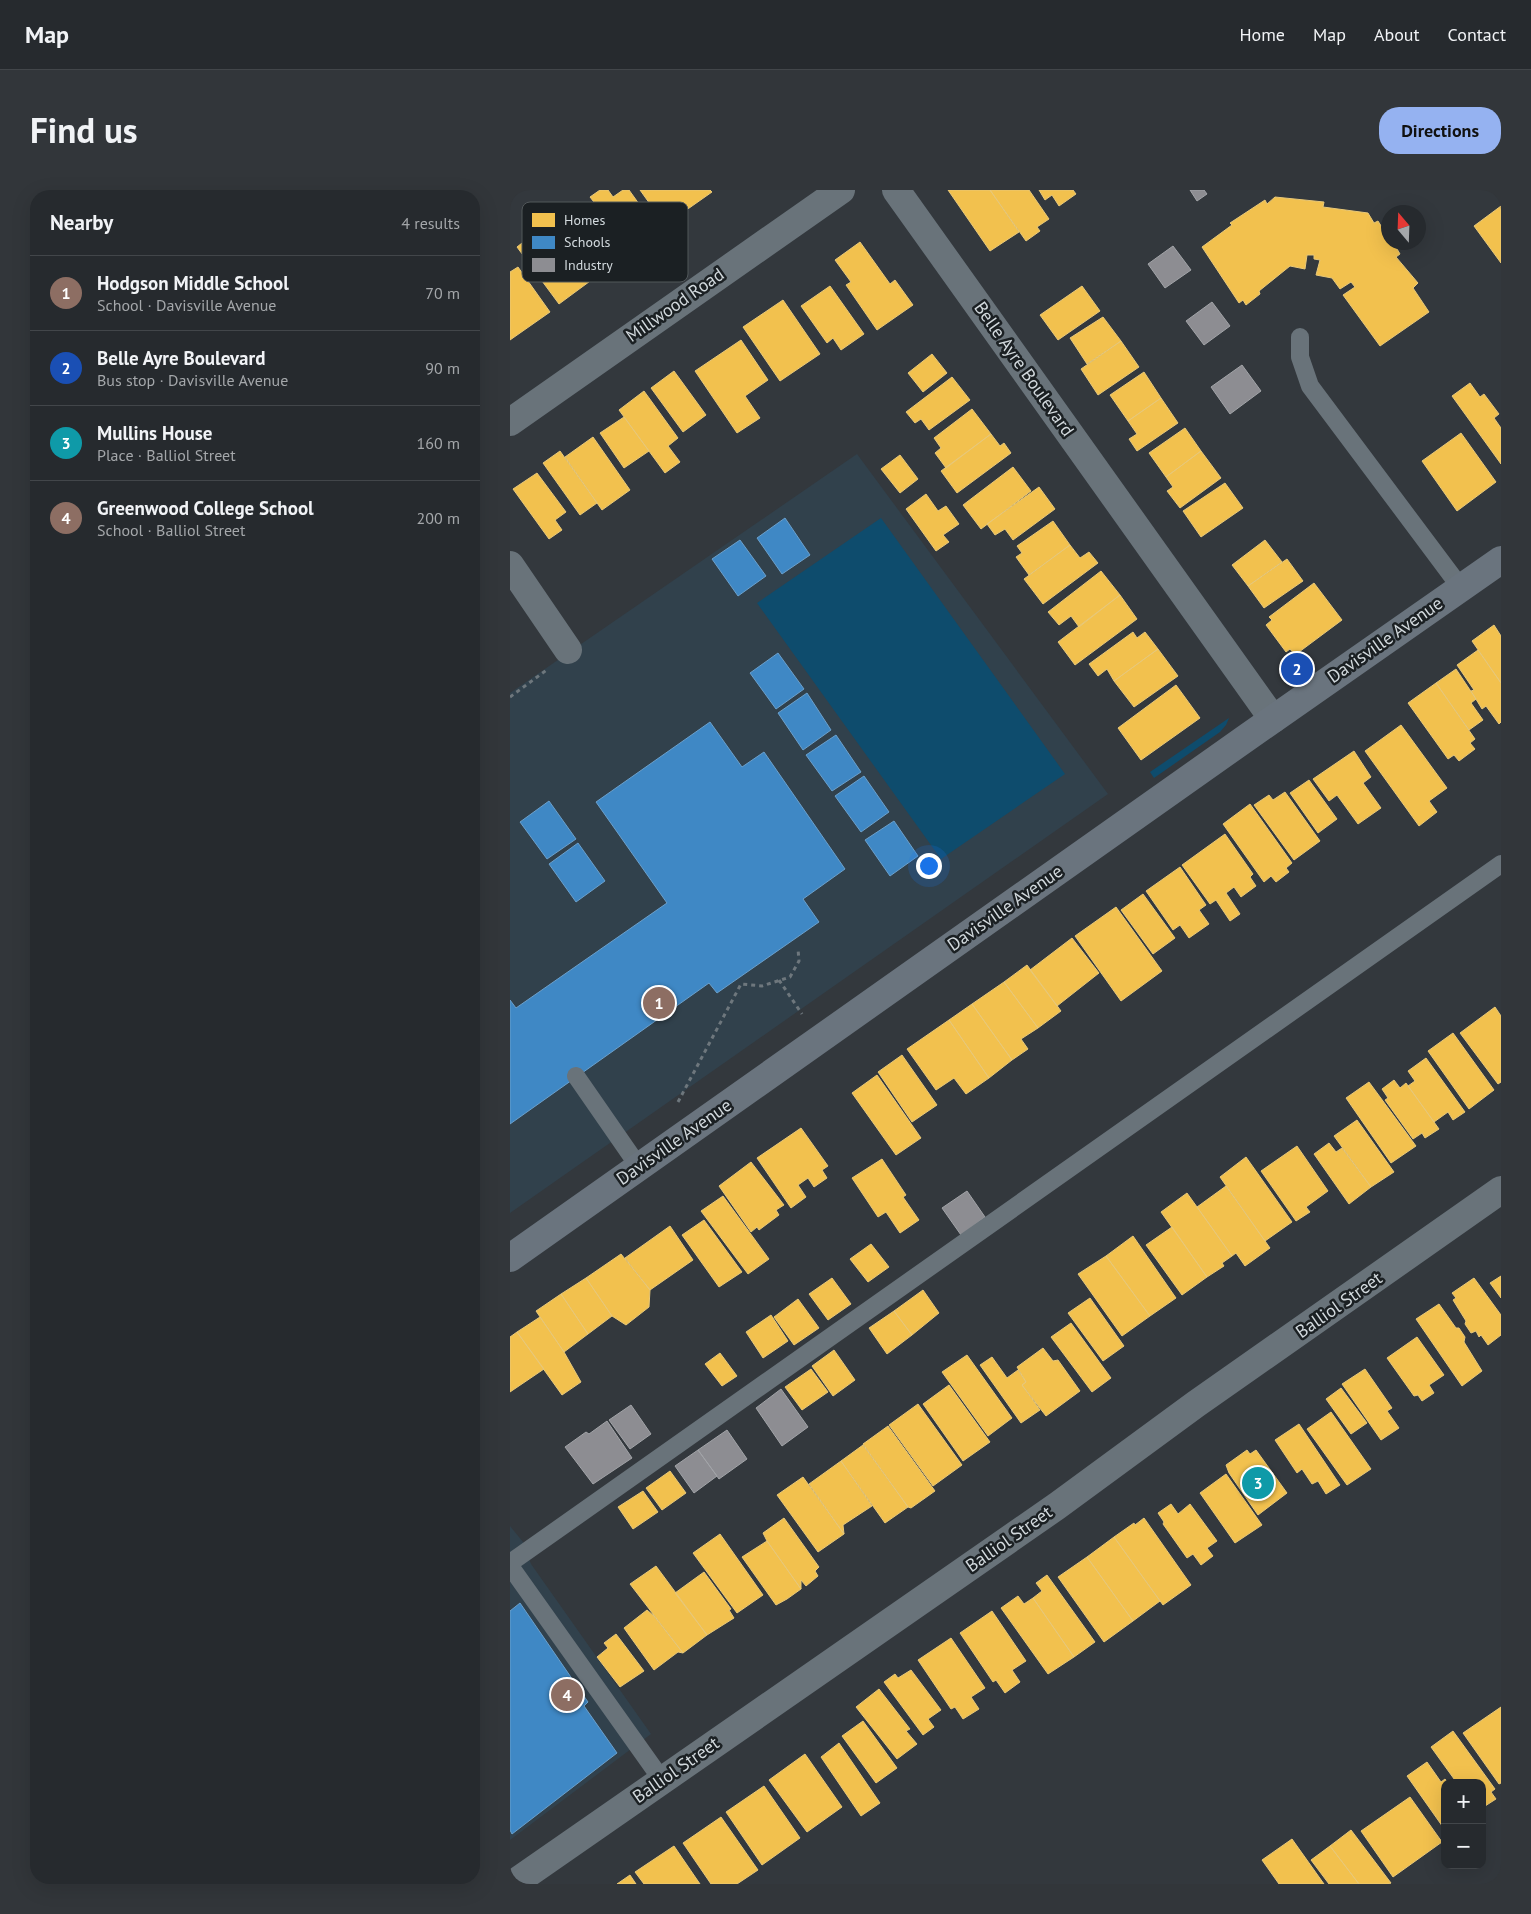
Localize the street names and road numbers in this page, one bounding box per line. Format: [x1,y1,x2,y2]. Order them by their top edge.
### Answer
street label: Millwood Road [621,262,728,347]
street label: Belle Ayre Boulevard [969,297,1079,441]
street label: Davisville Avenue [1323,591,1447,688]
street label: Davisville Avenue [943,859,1067,956]
street label: Davisville Avenue [612,1093,736,1190]
street label: Balliol Street [1291,1266,1386,1343]
street label: Balliol Street [961,1500,1056,1577]
street label: Balliol Street [628,1731,723,1808]

